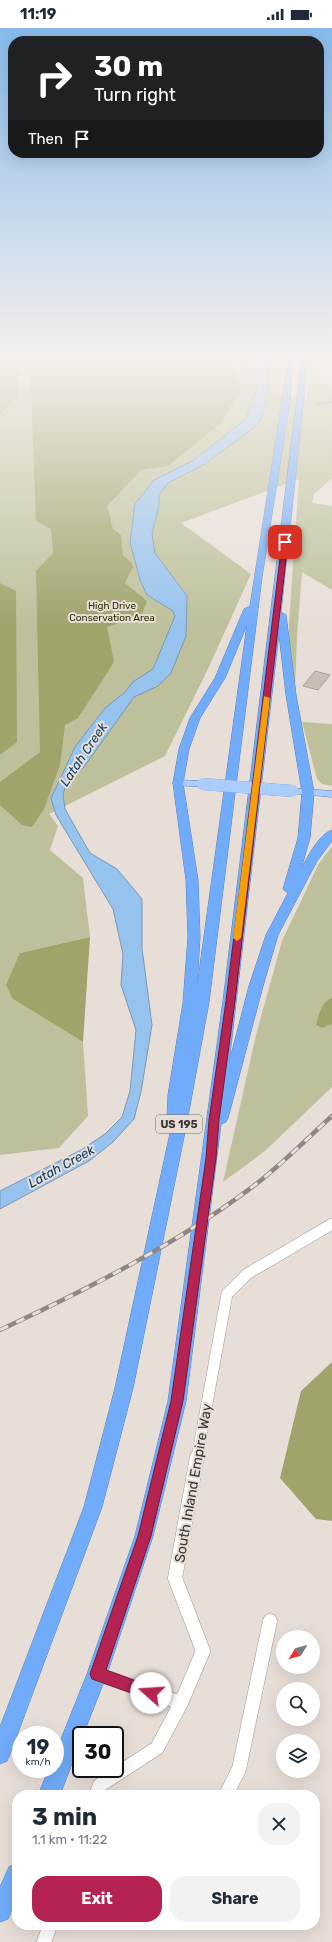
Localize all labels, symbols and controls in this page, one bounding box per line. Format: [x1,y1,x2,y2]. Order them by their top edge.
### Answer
text: 11:19 [20,5,56,23]
text: 30 m [94,50,163,83]
icon: right [28,52,80,104]
text: Turn right [94,84,176,106]
icon: arrive [71,128,93,150]
text: Then [28,130,63,148]
pin [268,525,302,559]
icon: arrive [274,531,296,553]
park label: High Drive Conservation Area [69,600,155,624]
water label: Latah Creek [57,719,110,789]
road number: US 195 [156,1115,202,1133]
water label: Latah Creek [26,1142,97,1191]
street label: South Inland Empire Way [171,1402,216,1564]
north arrow [276,1630,320,1674]
map controls [276,1630,320,1778]
position arrow [130,1672,172,1714]
button: search [276,1682,320,1726]
speed limit sign: 30 [72,1726,124,1778]
button: layers [276,1734,320,1778]
text: 19 [27,1735,49,1759]
text: km/h [26,1756,50,1768]
text: 3 min [32,1803,97,1831]
button: close [258,1803,300,1845]
text: 1.1 km · 11:22 [32,1832,107,1847]
button: Exit [32,1876,162,1922]
button: Share [170,1876,300,1922]

